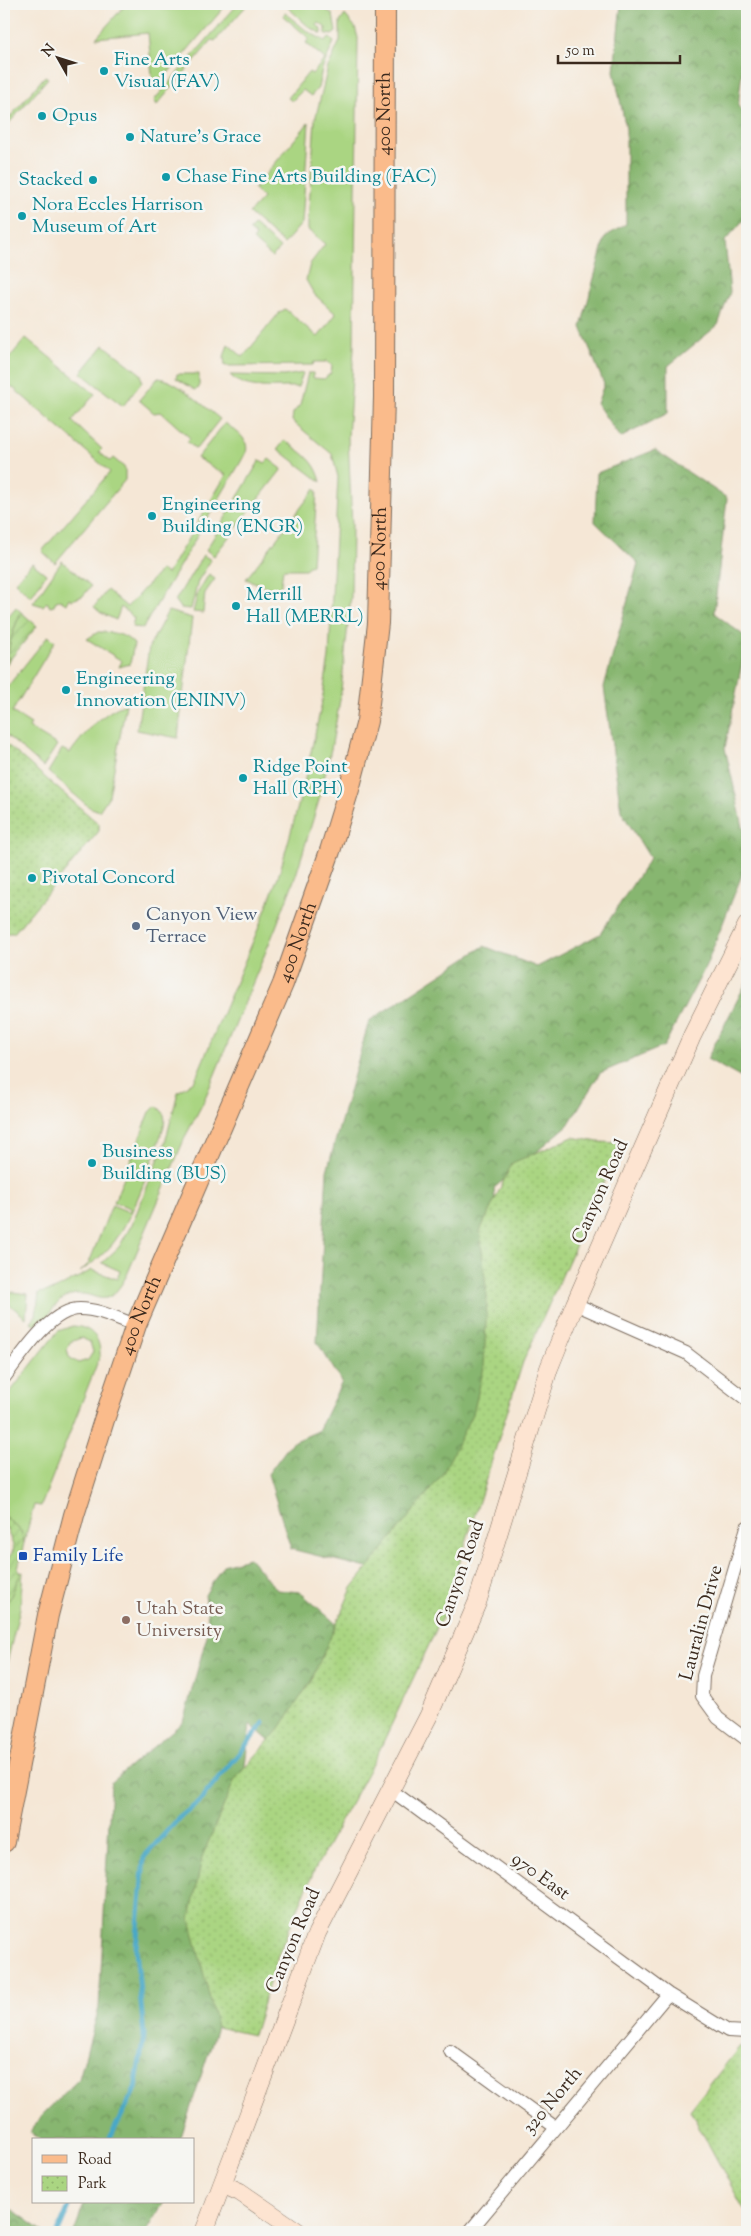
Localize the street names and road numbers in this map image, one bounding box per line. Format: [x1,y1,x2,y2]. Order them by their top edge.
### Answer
street label: 400 North [371,72,398,156]
street label: 400 North [365,506,395,591]
street label: 400 North [271,898,324,986]
street label: Canyon Road [566,1135,636,1249]
street label: 400 North [113,1272,169,1359]
street label: Canyon Road [430,1516,492,1631]
street label: Lauralin Drive [674,1562,730,1684]
street label: 970 East [505,1846,575,1908]
street label: Canyon Road [260,1884,328,1998]
street label: 320 North [517,2061,589,2141]

